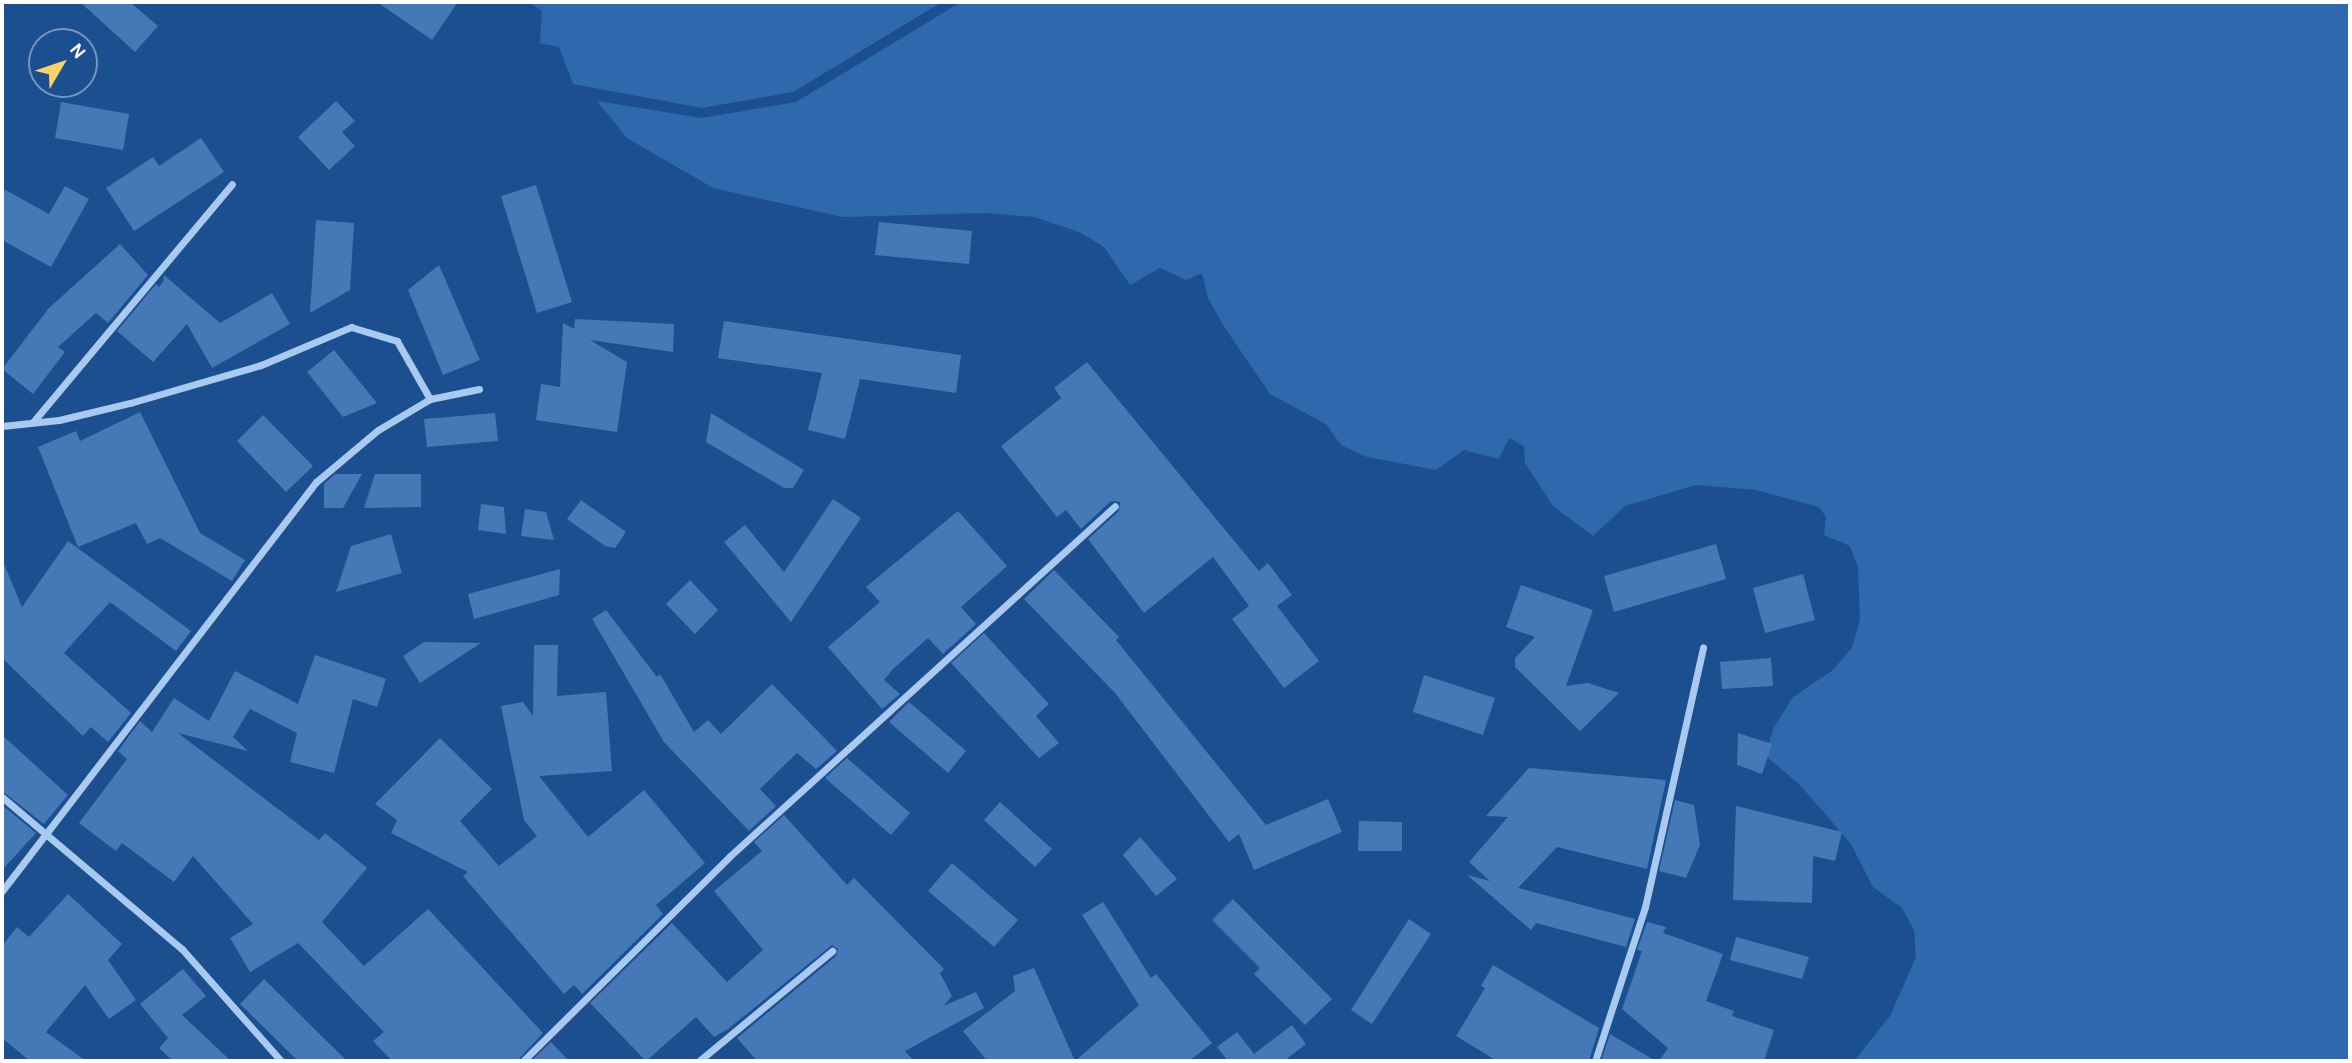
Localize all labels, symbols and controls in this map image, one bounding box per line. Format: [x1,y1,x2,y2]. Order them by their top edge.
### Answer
north arrow [28,28,98,98]
text: N [65,39,91,63]

